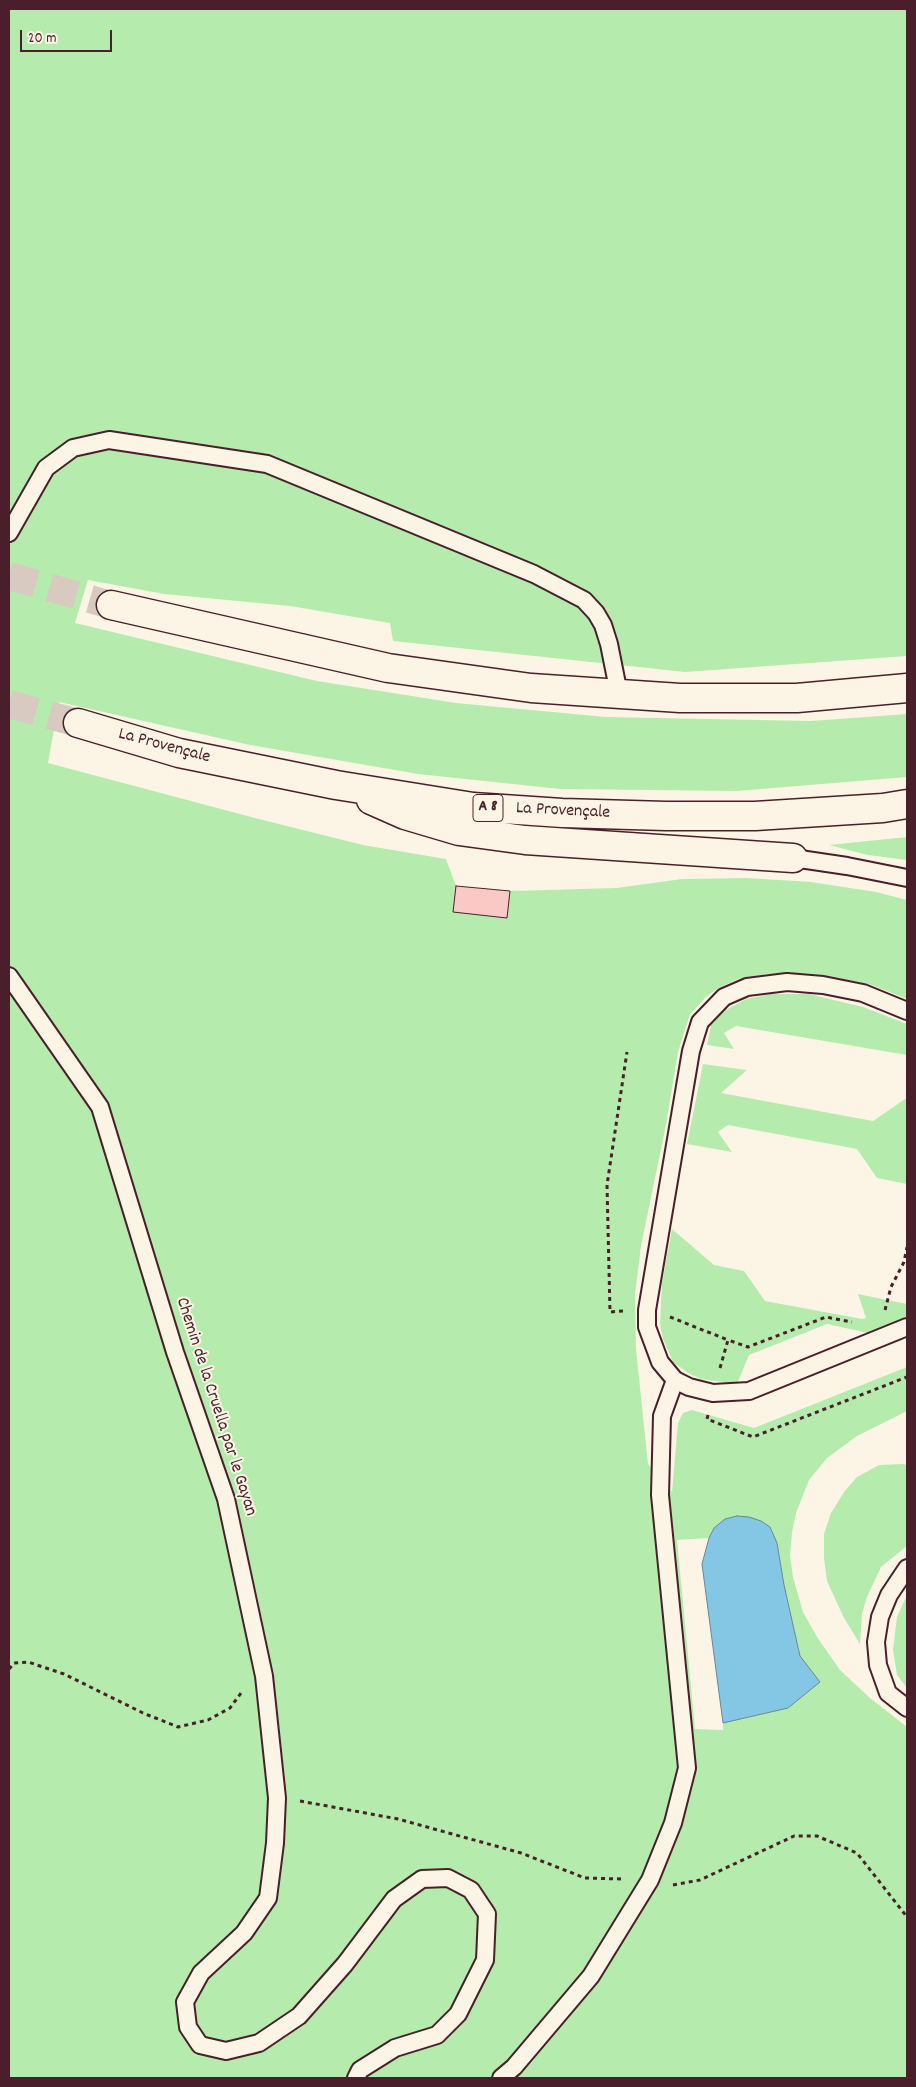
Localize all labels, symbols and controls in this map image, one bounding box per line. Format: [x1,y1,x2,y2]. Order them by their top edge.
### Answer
scale bar [22,20,115,52]
text: 20 m [28,28,56,50]
street label: La Provençale [116,724,212,770]
road number: A 8 [473,794,503,821]
street label: La Provençale [515,799,611,825]
street label: Chemin de la Cruella par le Gayan [169,1295,261,1519]

